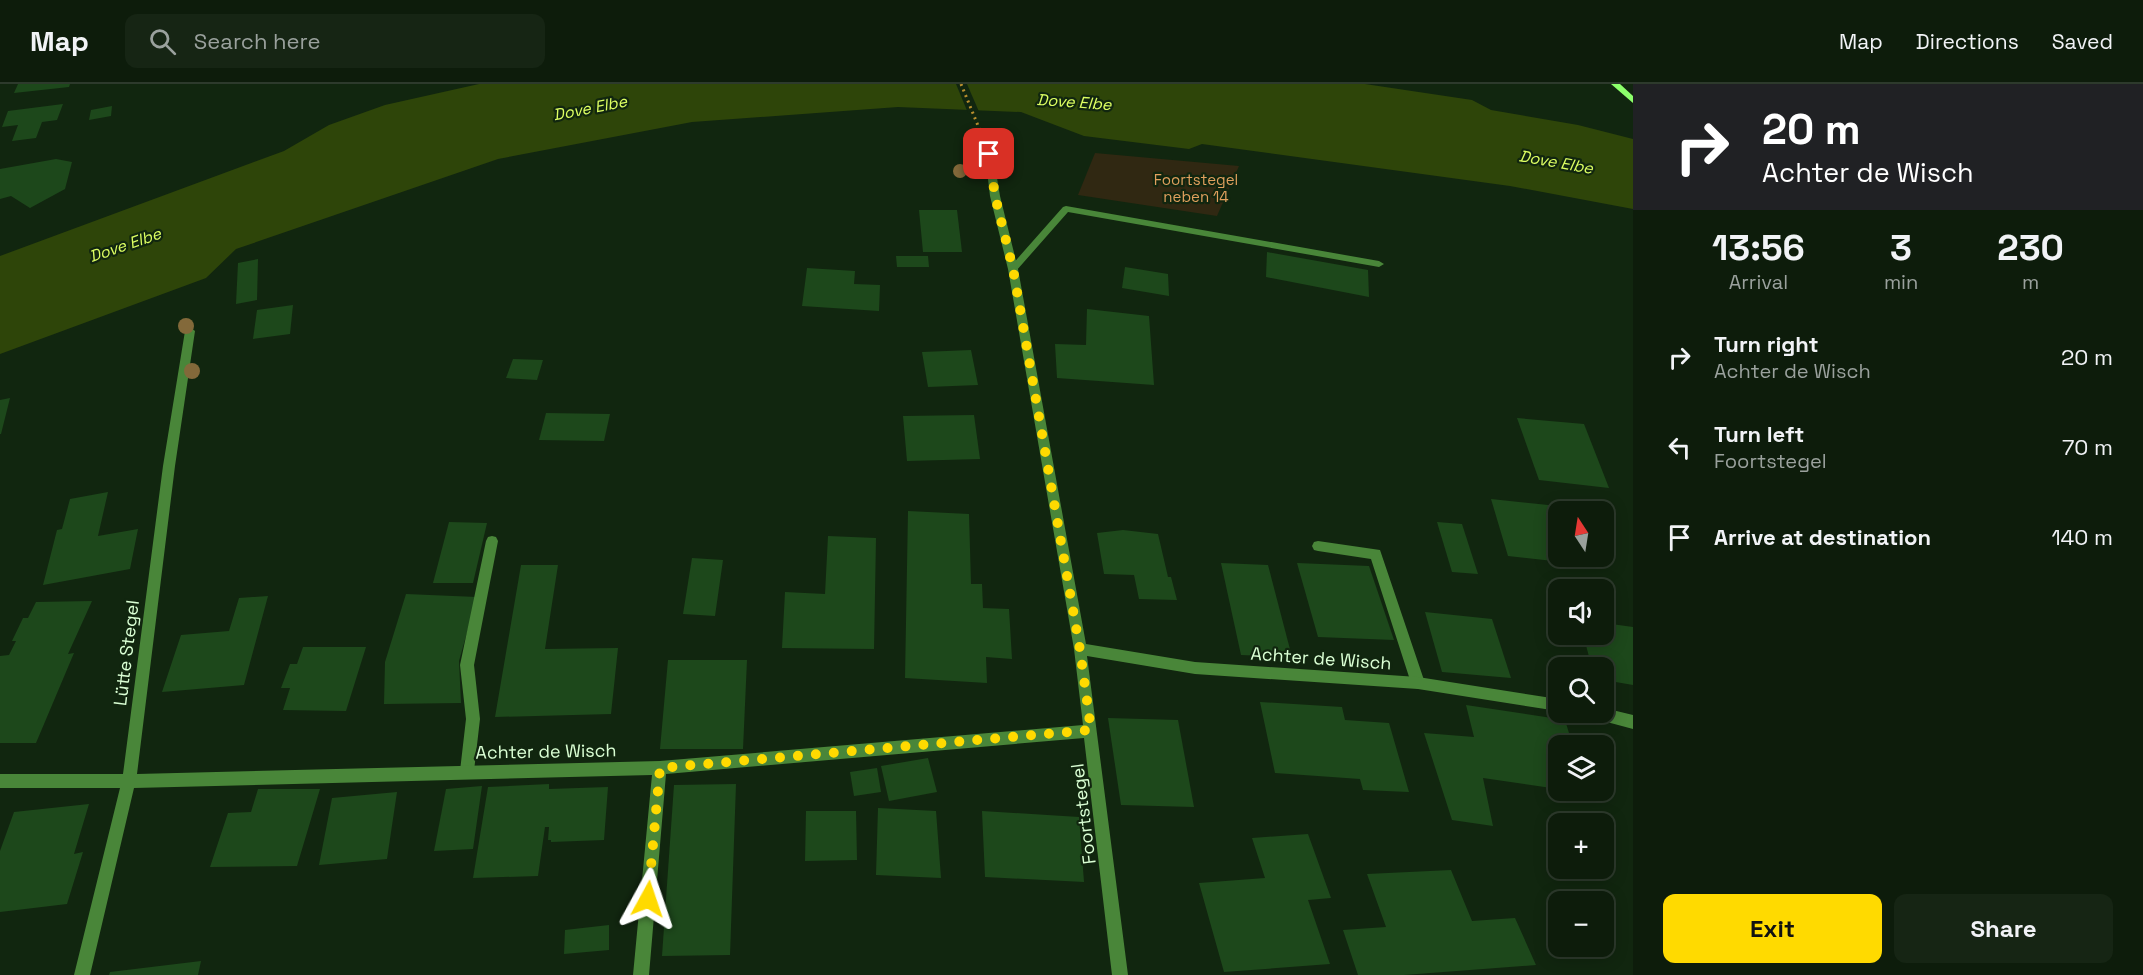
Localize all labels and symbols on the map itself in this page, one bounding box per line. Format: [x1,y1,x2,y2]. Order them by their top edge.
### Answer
water label: Dove Elbe [1036,89,1113,115]
water label: Dove Elbe [551,90,629,125]
pin [963,128,1014,179]
water label: Dove Elbe [1517,145,1595,179]
park label: Foortstegel neben 14 [1154,170,1238,206]
water label: Dove Elbe [86,223,164,267]
north arrow [1548,501,1614,567]
street label: Lütte Stegel [108,599,144,707]
street label: Achter de Wisch [1250,642,1392,674]
street label: Achter de Wisch [475,738,617,764]
street label: Foortstegel [1065,762,1101,866]
position arrow [616,867,680,931]

